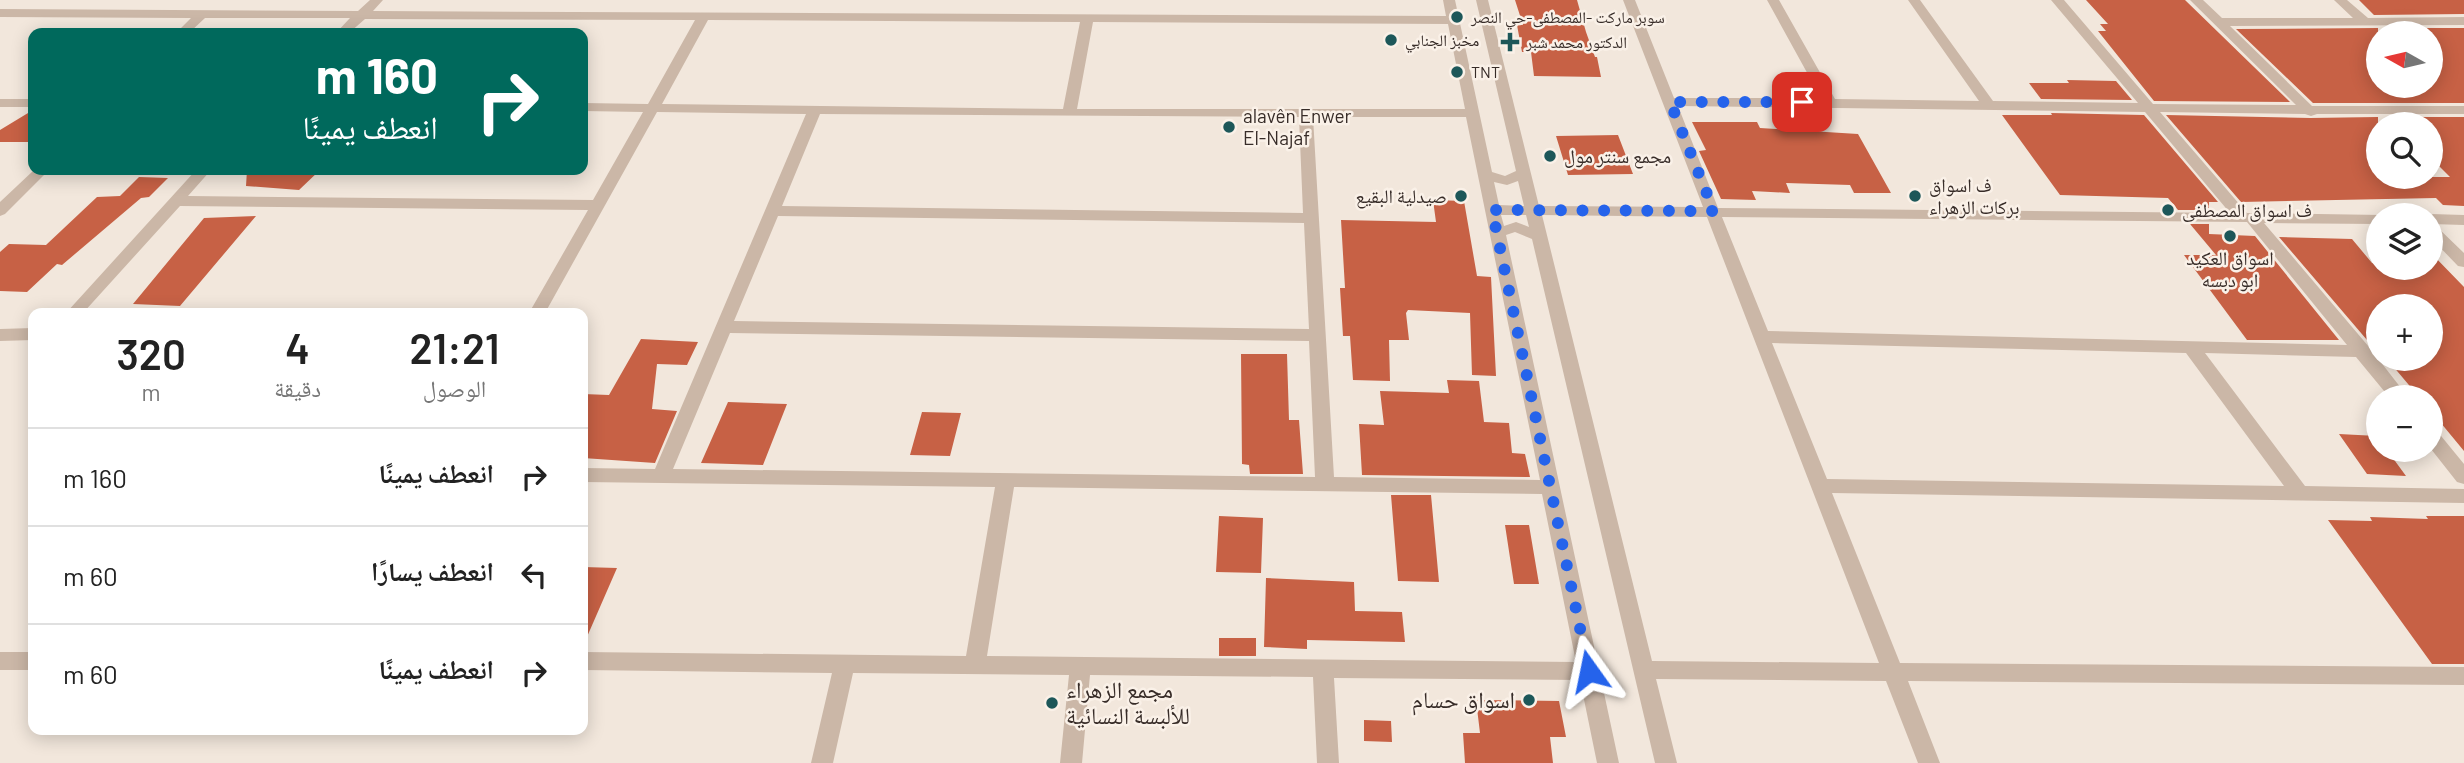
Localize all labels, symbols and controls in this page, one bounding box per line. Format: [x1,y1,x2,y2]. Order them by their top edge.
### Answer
place label: سوبر ماركت -المصطفى-حي النصر [1470,7,1665,30]
marker: سوبر ماركت -المصطفى-حي النصر [1449,9,1465,25]
north arrow [2366,21,2443,98]
map controls [2366,21,2443,462]
place label: مخبز الجنابي [1405,30,1479,53]
marker: مخبز الجنابي [1383,32,1399,48]
marker: الدكتور محمد شبر [1500,32,1520,52]
place label: الدكتور محمد شبر [1525,32,1627,52]
text: 160 m [316,45,438,104]
icon: right [462,56,553,147]
place label: TNT [1471,62,1500,81]
marker: TNT [1449,64,1465,80]
pin [1772,72,1832,132]
icon: arrive [1783,83,1821,121]
place label: alavên Enwer El-Najaf [1243,104,1352,149]
text: انعطف يمينًا [303,107,438,145]
button: search [2366,112,2443,189]
marker: alavên Enwer El-Najaf [1221,119,1237,135]
place label: مجمع سنتر مول [1564,144,1671,169]
marker: مجمع سنتر مول [1542,148,1558,164]
place label: ف اسواق بركات الزهراء [1929,173,2019,219]
place label: صيدلية البقيع [1356,184,1447,209]
marker: صيدلية البقيع [1453,188,1469,204]
marker: ف اسواق بركات الزهراء [1907,188,1923,204]
place label: ف اسواق المصطفى [2182,198,2312,222]
marker: ف اسواق المصطفى [2160,202,2176,218]
button: layers [2366,203,2443,280]
marker: اسواق العكيد ابو دبسه [2222,228,2238,244]
place label: اسواق العكيد ابو دبسه [2186,246,2274,292]
button: + [2366,294,2443,371]
text: 4 [285,322,310,372]
text: 21:21 [409,322,500,372]
text: 320 [116,328,186,378]
text: دقيقة [274,374,321,402]
text: الوصول [423,374,486,402]
text: m [142,378,161,406]
button: − [2366,385,2443,462]
text: انعطف يمينًا [379,457,494,488]
icon: right [515,458,553,496]
text: 160 m [63,462,127,493]
text: انعطف يسارًا [371,555,494,586]
icon: left [515,556,553,594]
text: 60 m [63,560,118,591]
position arrow [1552,634,1626,708]
text: انعطف يمينًا [379,653,494,684]
icon: right [515,654,553,692]
text: 60 m [63,658,118,689]
place label: مجمع الزهراء للألبسة النسائية [1066,675,1190,730]
place label: اسواق حسام [1412,685,1515,716]
marker: اسواق حسام [1521,692,1537,708]
marker: مجمع الزهراء للألبسة النسائية [1044,695,1060,711]

